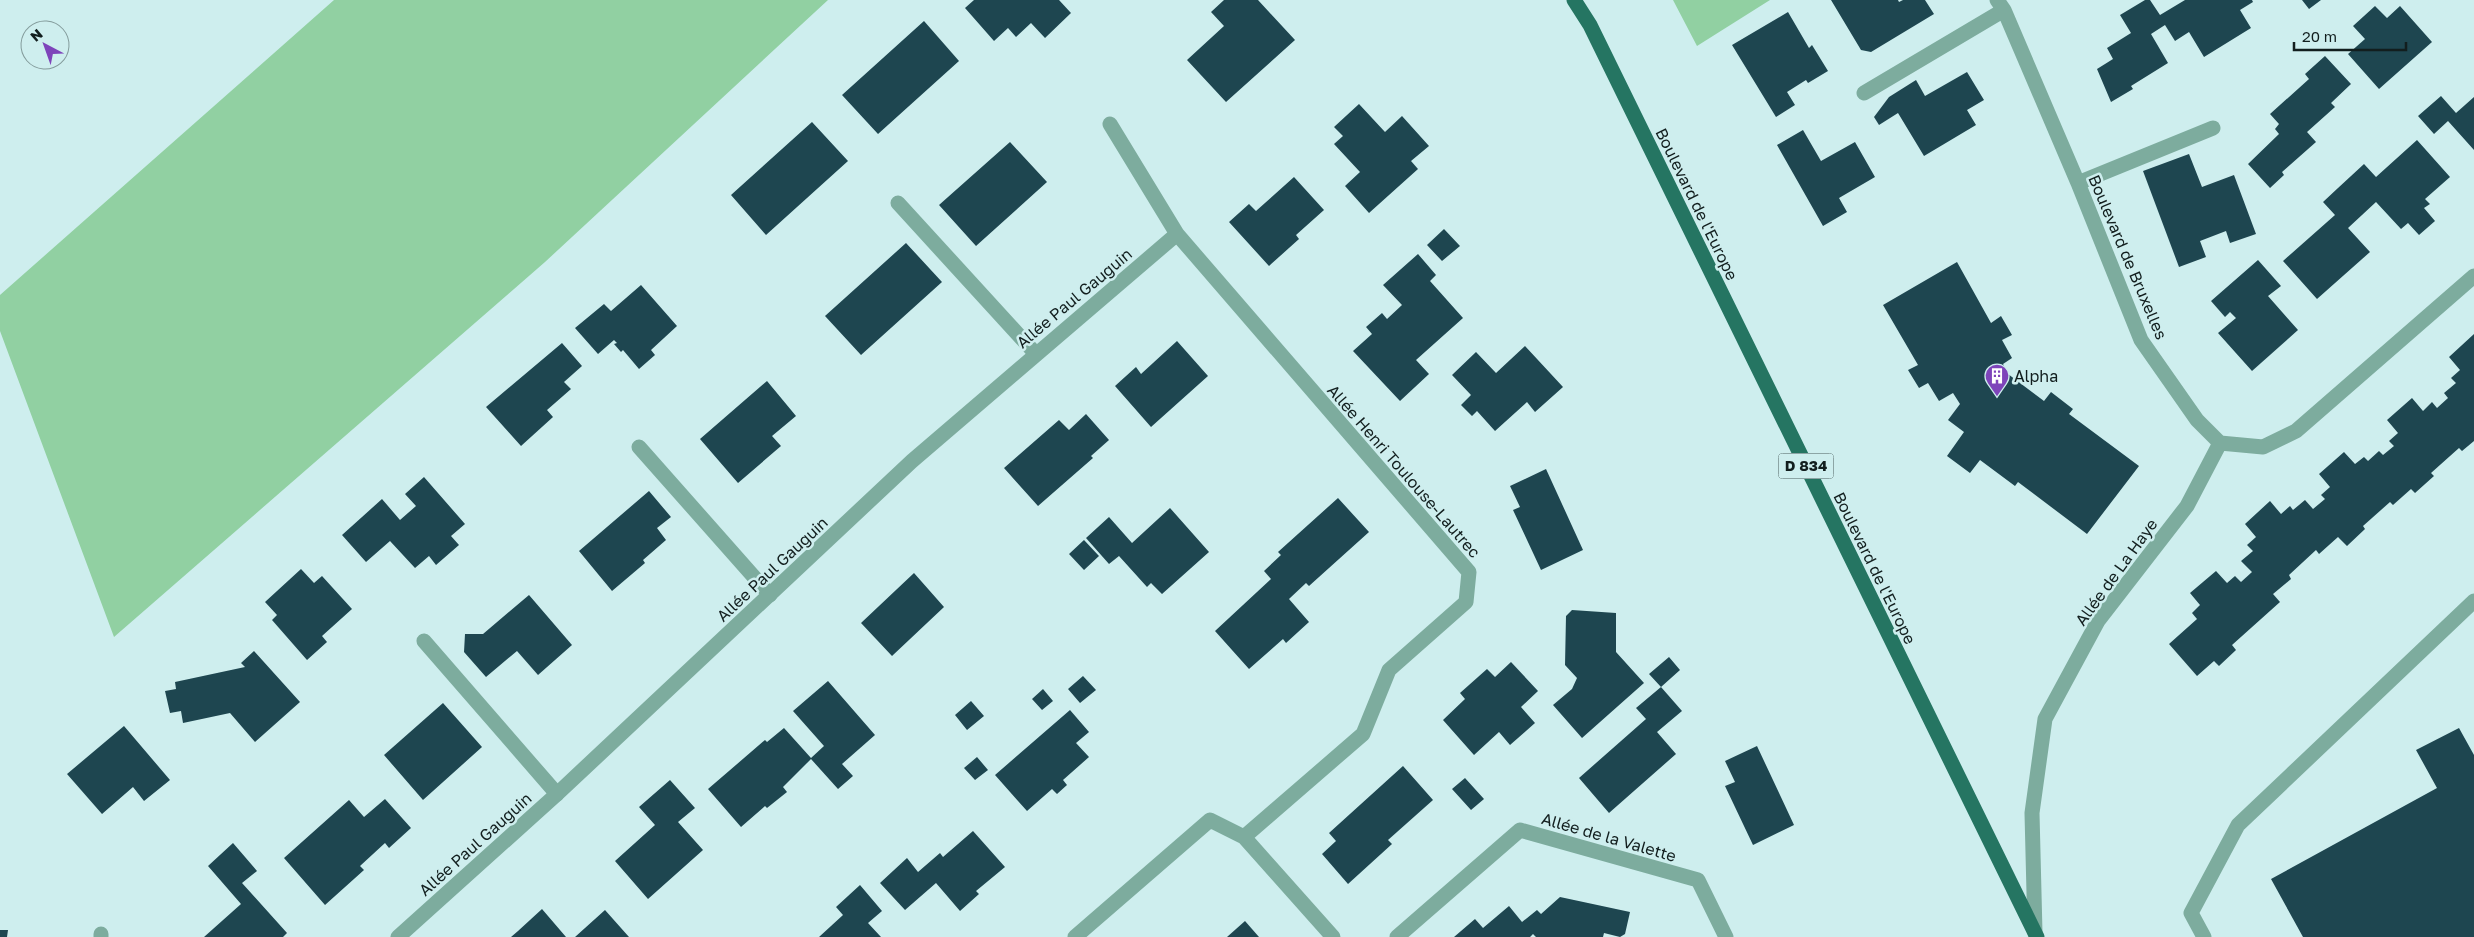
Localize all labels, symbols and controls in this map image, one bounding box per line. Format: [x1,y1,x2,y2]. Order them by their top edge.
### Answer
north arrow [20,20,70,70]
scale bar [2294,20,2406,52]
text: N [27,25,46,45]
text: 20 m [2302,27,2337,45]
street label: Boulevard de l'Europe [1651,125,1743,283]
street label: Boulevard de Bruxelles [2084,172,2172,342]
street label: Allée Paul Gauguin [1012,244,1136,352]
building icon: Alpha [1984,363,2010,397]
place label: Alpha [2014,366,2058,386]
street label: Allée Henri Toulouse-Lautrec [1323,380,1485,562]
road number: D 834 [1778,454,1834,478]
street label: Boulevard de l'Europe [1829,489,1921,647]
street label: Allée Paul Gauguin [712,512,832,626]
street label: Allée de La Haye [2071,515,2161,629]
street label: Allée Paul Gauguin [414,788,536,900]
street label: Allée de la Valette [1539,808,1679,866]

